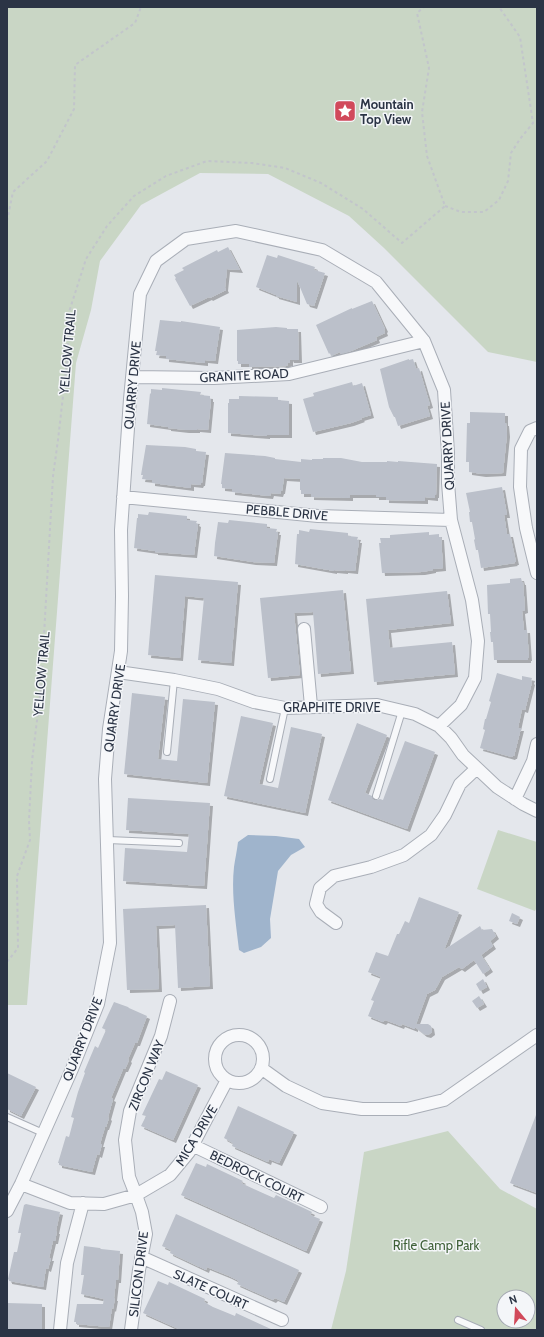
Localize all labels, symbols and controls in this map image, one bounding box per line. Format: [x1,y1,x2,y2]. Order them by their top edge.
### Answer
place label: Mountain Top View [360,96,414,127]
place icon: Mountain Top View [332,98,358,124]
street label: YELLOW TRAIL [55,308,79,396]
street label: QUARRY DRIVE [120,340,144,430]
street label: GRANITE ROAD [199,365,289,385]
street label: QUARRY DRIVE [437,401,457,491]
street label: PEBBLE DRIVE [245,500,329,524]
street label: YELLOW TRAIL [29,630,53,718]
street label: QUARRY DRIVE [100,663,128,753]
street label: GRAPHITE DRIVE [283,699,381,715]
street label: QUARRY DRIVE [59,995,105,1083]
street label: ZIRCON WAY [125,1037,168,1113]
street label: MICA DRIVE [172,1102,220,1168]
street label: BEDROCK COURT [207,1146,307,1206]
street label: SILICON DRIVE [125,1230,151,1318]
park label: Rifle Camp Park [393,1237,479,1253]
street label: SLATE COURT [171,1265,251,1313]
north arrow [496,1289,536,1329]
text: N [507,1292,519,1307]

